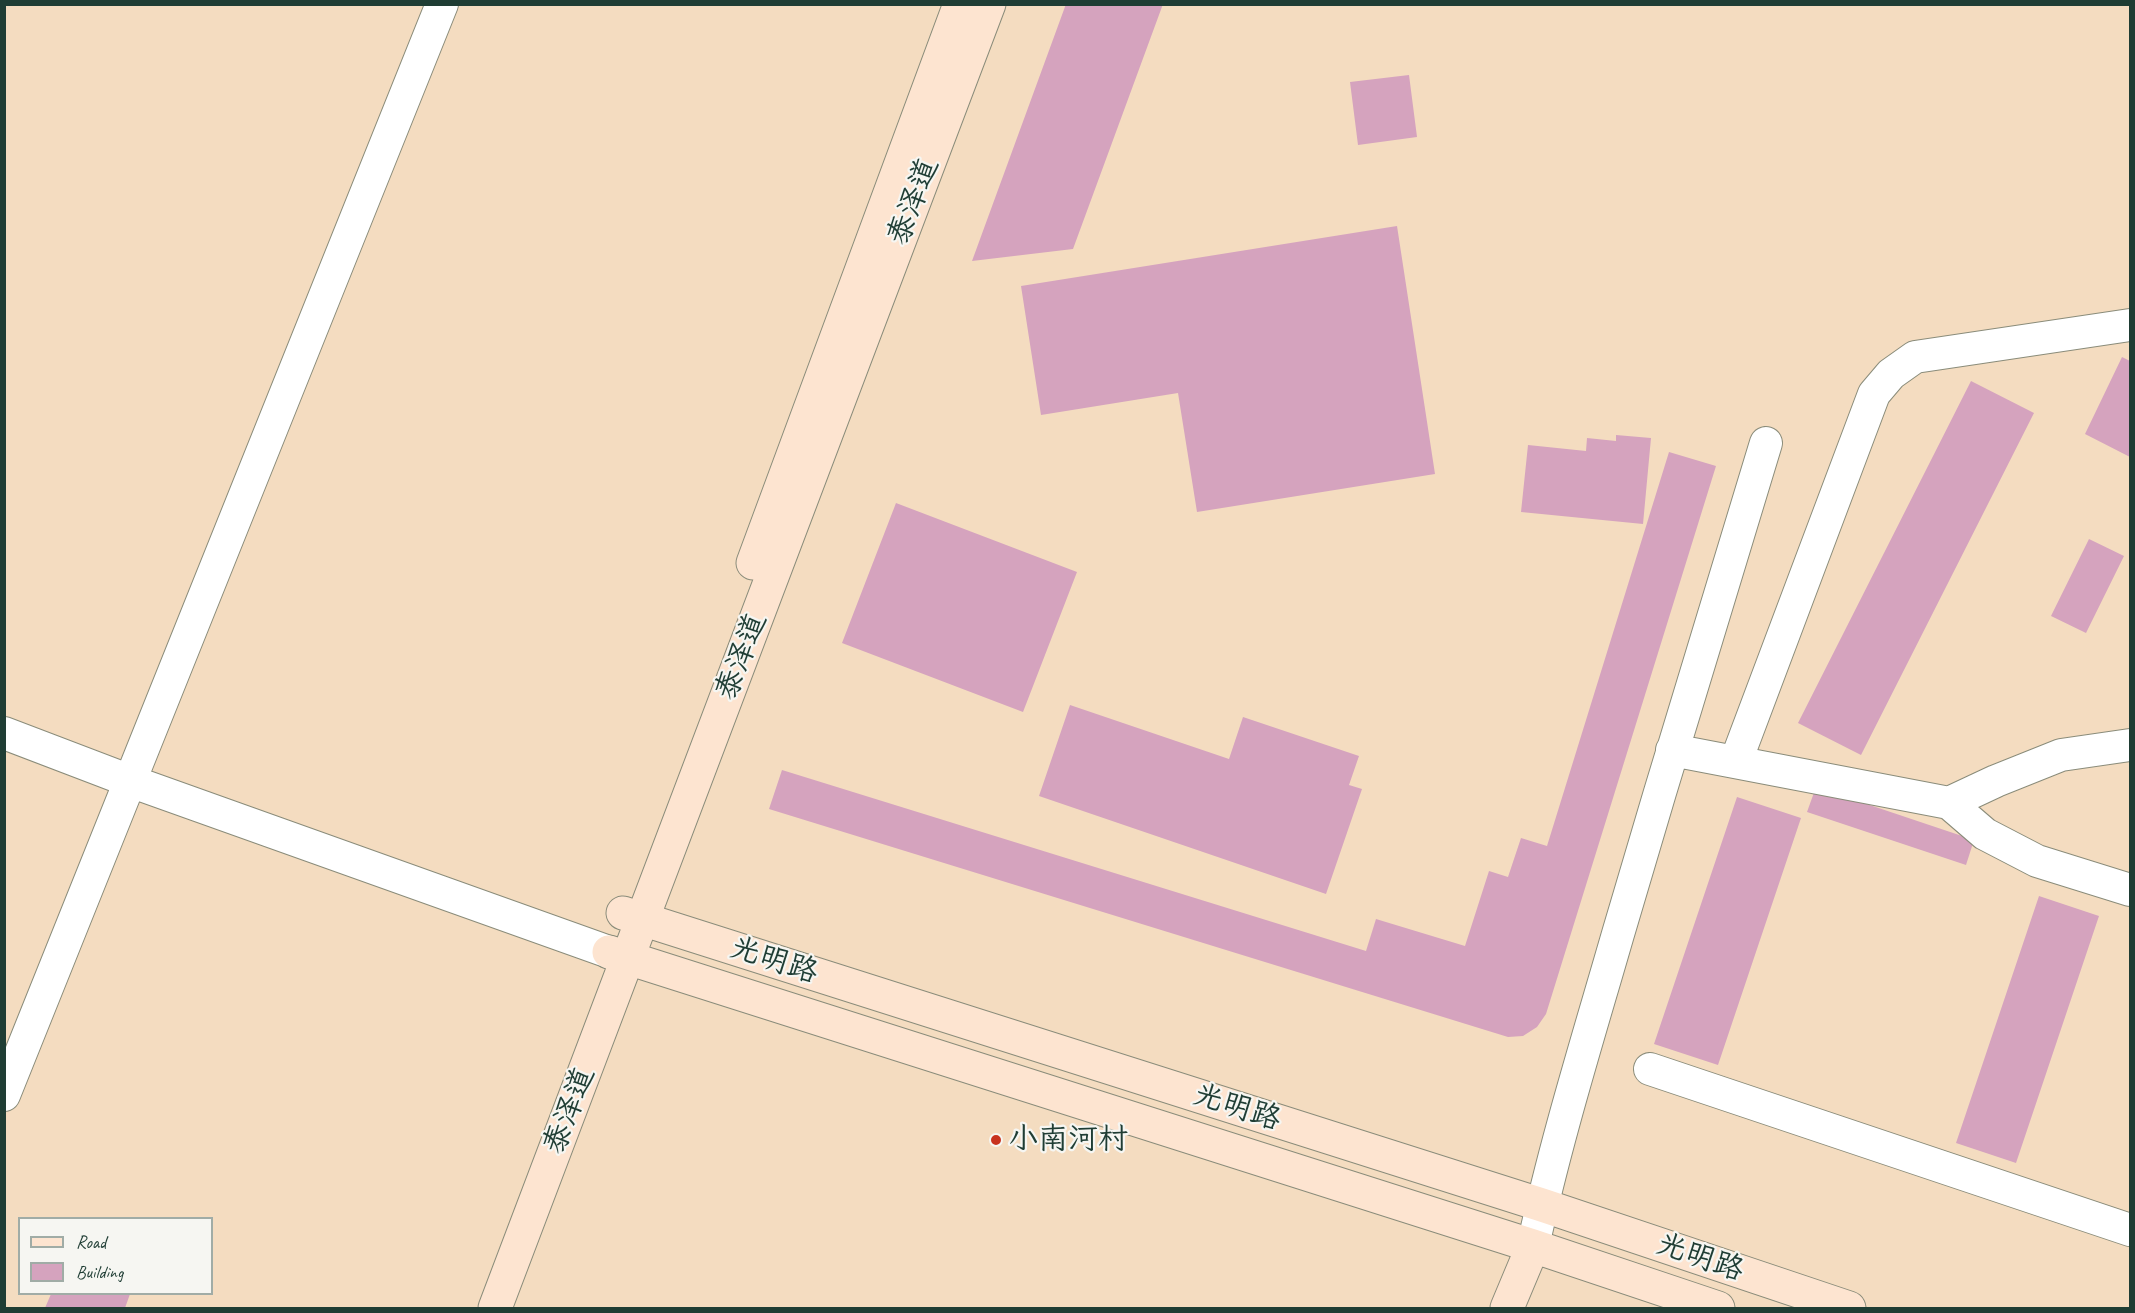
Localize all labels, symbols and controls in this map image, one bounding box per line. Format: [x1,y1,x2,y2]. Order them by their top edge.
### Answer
street label: 泰泽道 [881,154,947,250]
street label: 泰泽道 [709,609,775,705]
street label: 光明路 [726,930,822,992]
street label: 泰泽道 [537,1063,603,1159]
street label: 光明路 [1189,1077,1285,1139]
place label: 小南河村 [1008,1122,1128,1158]
marker: 小南河村 [989,1133,1003,1147]
legend [18,1217,213,1295]
street label: 光明路 [1652,1226,1748,1290]
text: Road [76,1231,106,1253]
text: Building [76,1261,123,1283]

